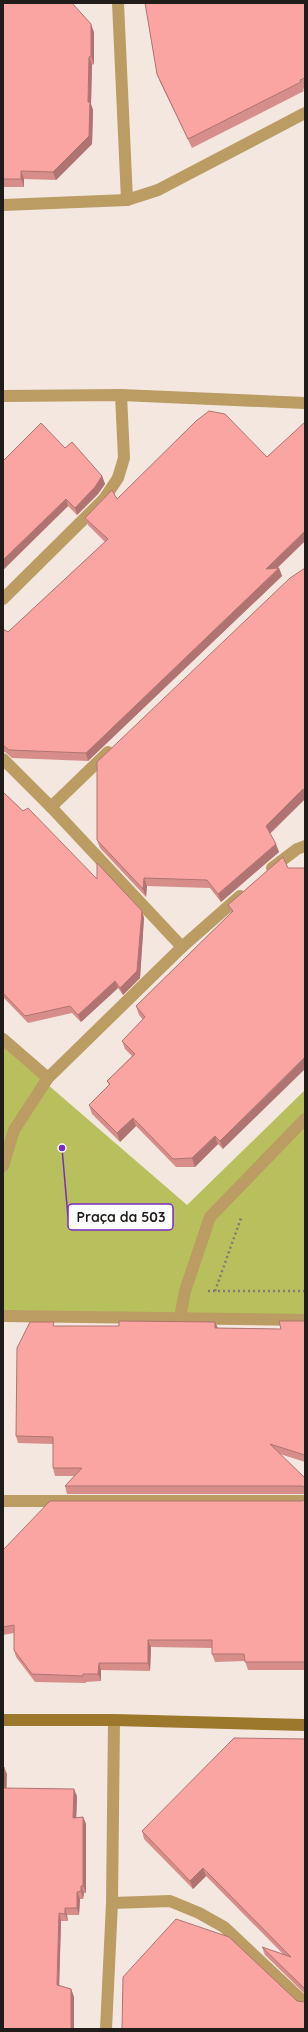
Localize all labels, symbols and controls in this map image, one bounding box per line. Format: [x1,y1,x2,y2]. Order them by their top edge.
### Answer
callout: Praça da 503 [68,1204,173,1230]
text: Praça da 503 [77,1208,165,1226]

